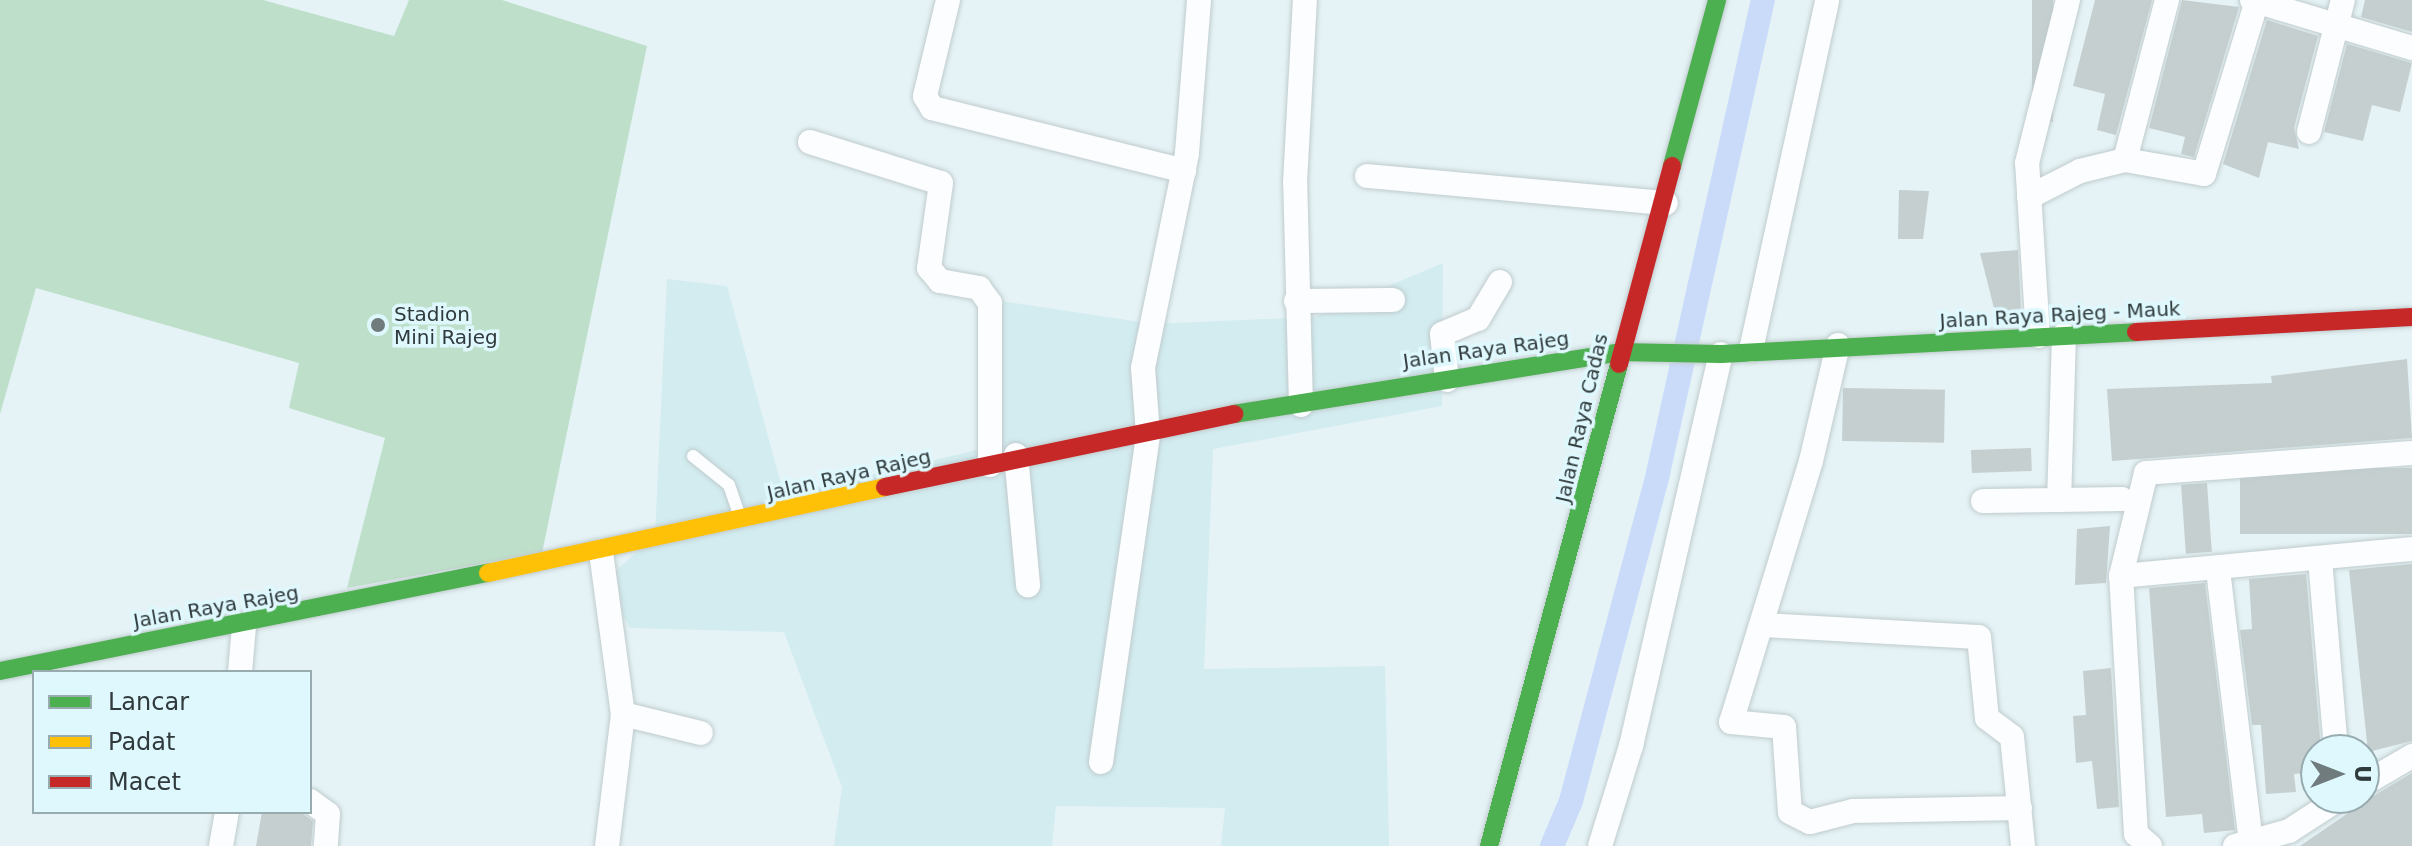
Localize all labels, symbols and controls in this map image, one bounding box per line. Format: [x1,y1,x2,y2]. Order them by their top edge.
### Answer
street label: Jalan Raya Rajeg - Mauk [1939,297,2181,333]
place label: Stadion Mini Rajeg [394,302,498,349]
marker: Stadion Mini Rajeg [369,316,387,334]
street label: Jalan Raya Rajeg [1401,326,1571,374]
street label: Jalan Raya Cadas [1551,331,1613,505]
street label: Jalan Raya Rajeg [765,444,933,506]
street label: Jalan Raya Rajeg [131,581,301,633]
legend [32,670,312,814]
text: Lancar [108,688,189,716]
text: Padat [108,728,175,756]
north arrow [2300,734,2380,814]
text: U [2350,765,2375,783]
text: Macet [108,768,181,796]

